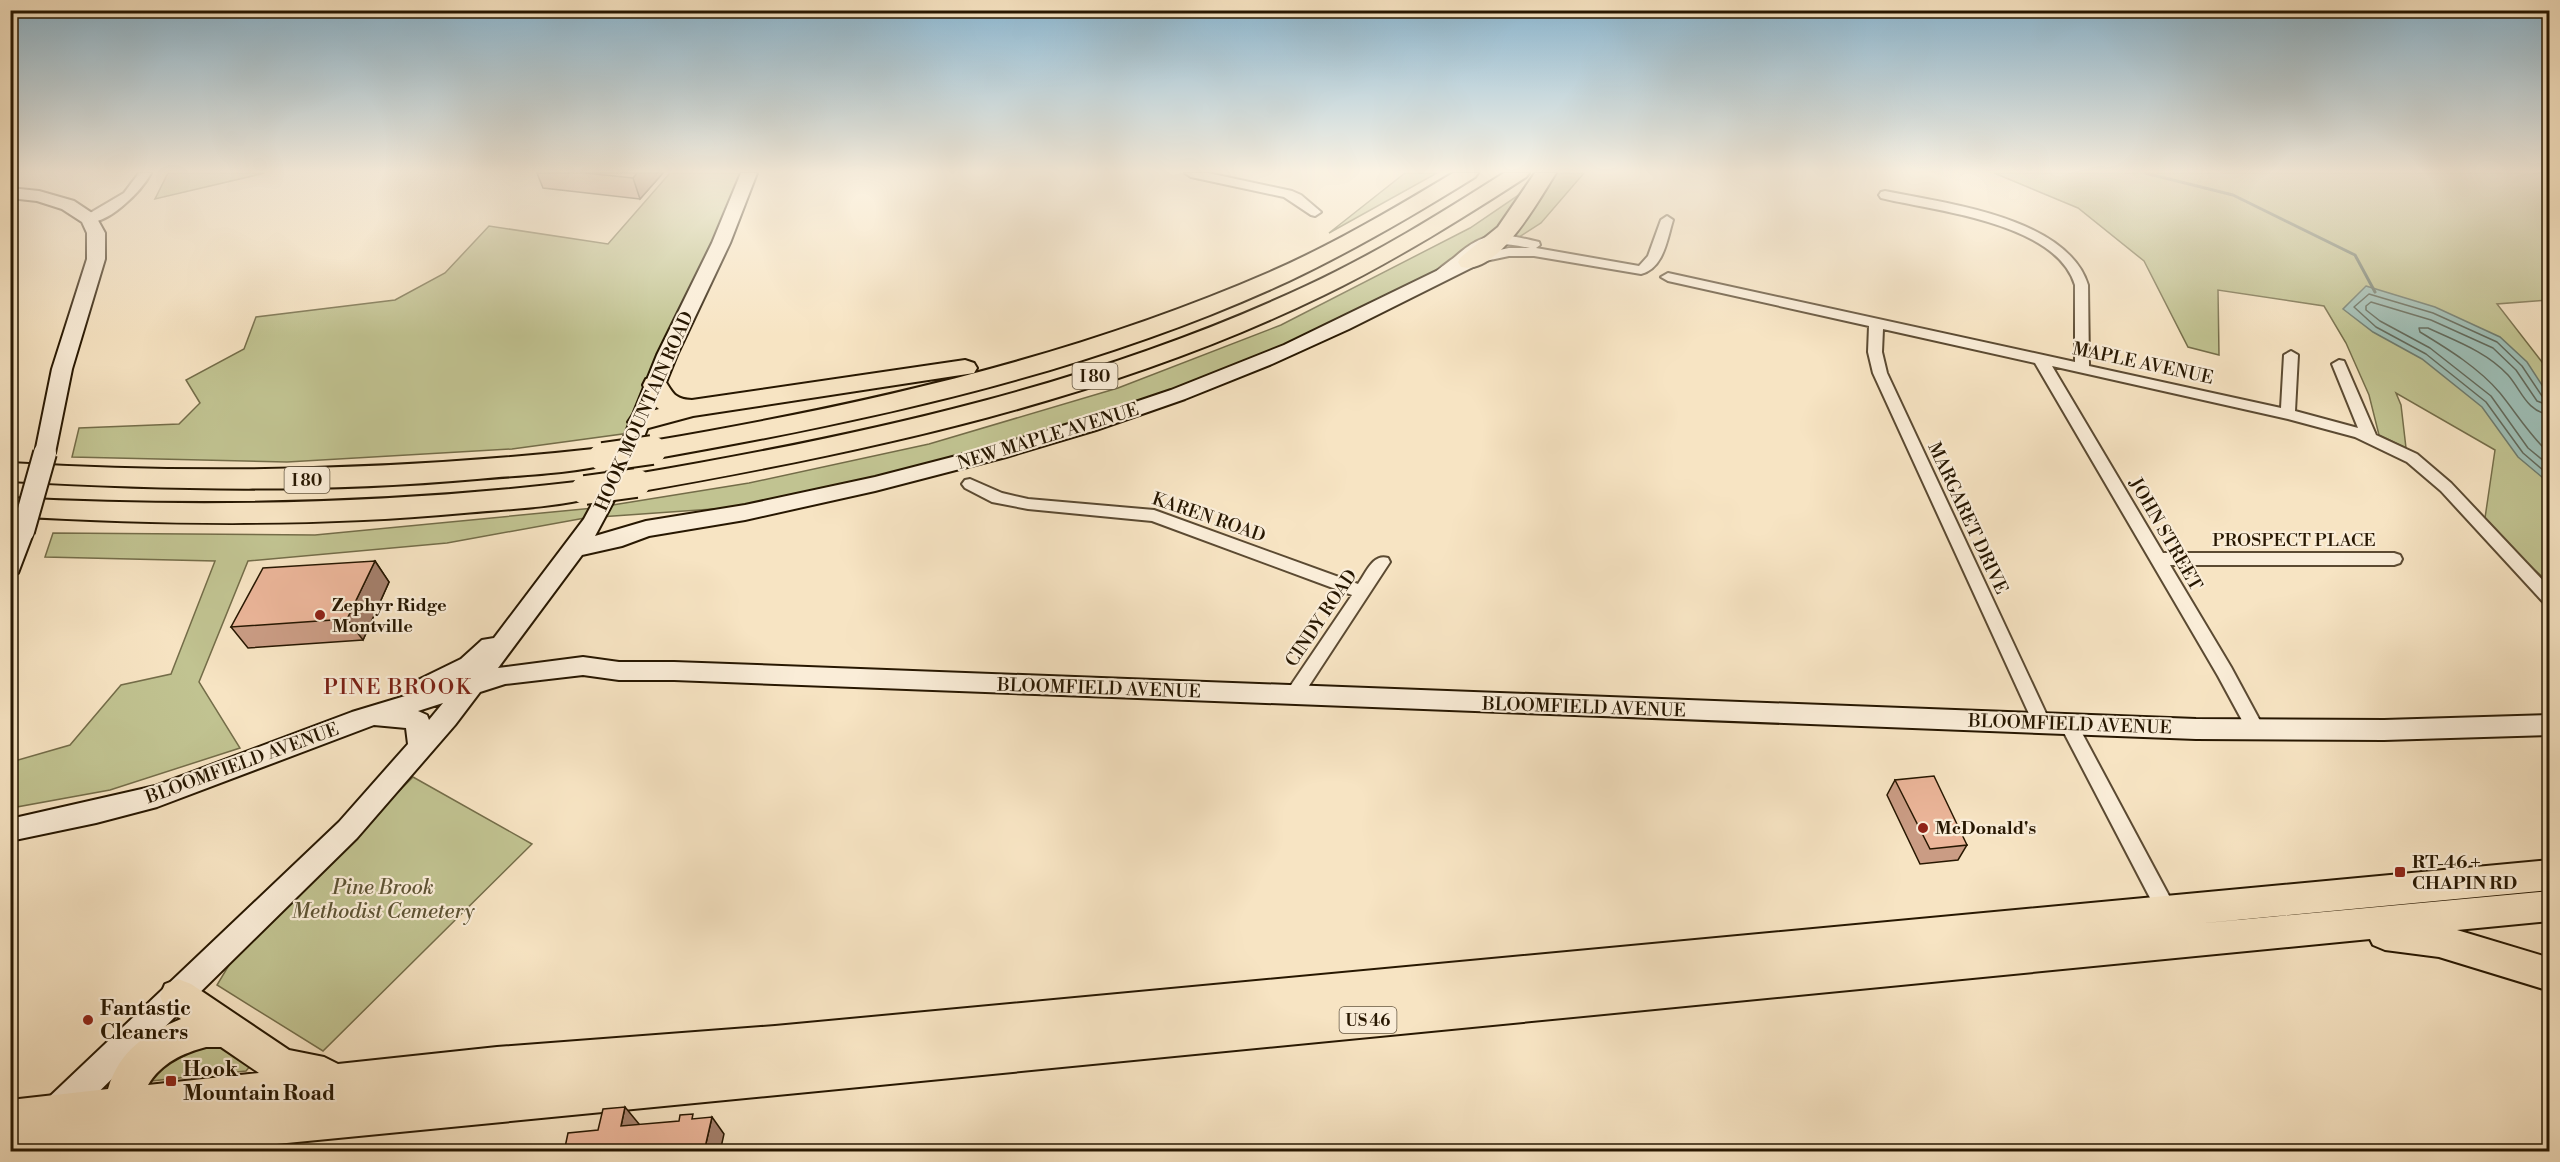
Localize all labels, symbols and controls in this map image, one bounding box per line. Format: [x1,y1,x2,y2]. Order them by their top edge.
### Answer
street label: HOOK MOUNTAIN ROAD [590,308,699,515]
street label: MAPLE AVENUE [2070,337,2215,390]
road number: I 80 [1072,363,1118,389]
street label: NEW MAPLE AVENUE [955,398,1142,475]
street label: MARGARET DRIVE [1922,439,2013,598]
road number: I 80 [284,467,330,493]
street label: JOHN STREET [2123,473,2207,595]
street label: KAREN ROAD [1149,487,1269,548]
street label: PROSPECT PLACE [2212,529,2376,552]
street label: CINDY ROAD [1280,565,1362,671]
place label: Zephyr Ridge Montville [332,594,447,638]
marker: Zephyr Ridge Montville [313,608,327,622]
street label: BLOOMFIELD AVENUE [996,673,1201,704]
district label: PINE BROOK [323,675,473,701]
street label: BLOOMFIELD AVENUE [1481,692,1686,723]
street label: BLOOMFIELD AVENUE [1967,709,2172,740]
street label: BLOOMFIELD AVENUE [141,718,342,809]
place label: McDonald's [1935,817,2036,840]
marker: McDonald's [1916,821,1930,835]
place label: RT-46 + CHAPIN RD [2412,851,2517,895]
marker: RT-46 + CHAPIN RD [2393,865,2407,879]
park label: Pine Brook Methodist Cemetery [291,875,475,925]
place label: Fantastic Cleaners [100,996,191,1046]
road number: US 46 [1340,1007,1396,1033]
marker: Fantastic Cleaners [81,1013,95,1027]
place label: Hook Mountain Road [183,1057,335,1107]
marker: Hook Mountain Road [164,1074,178,1088]

